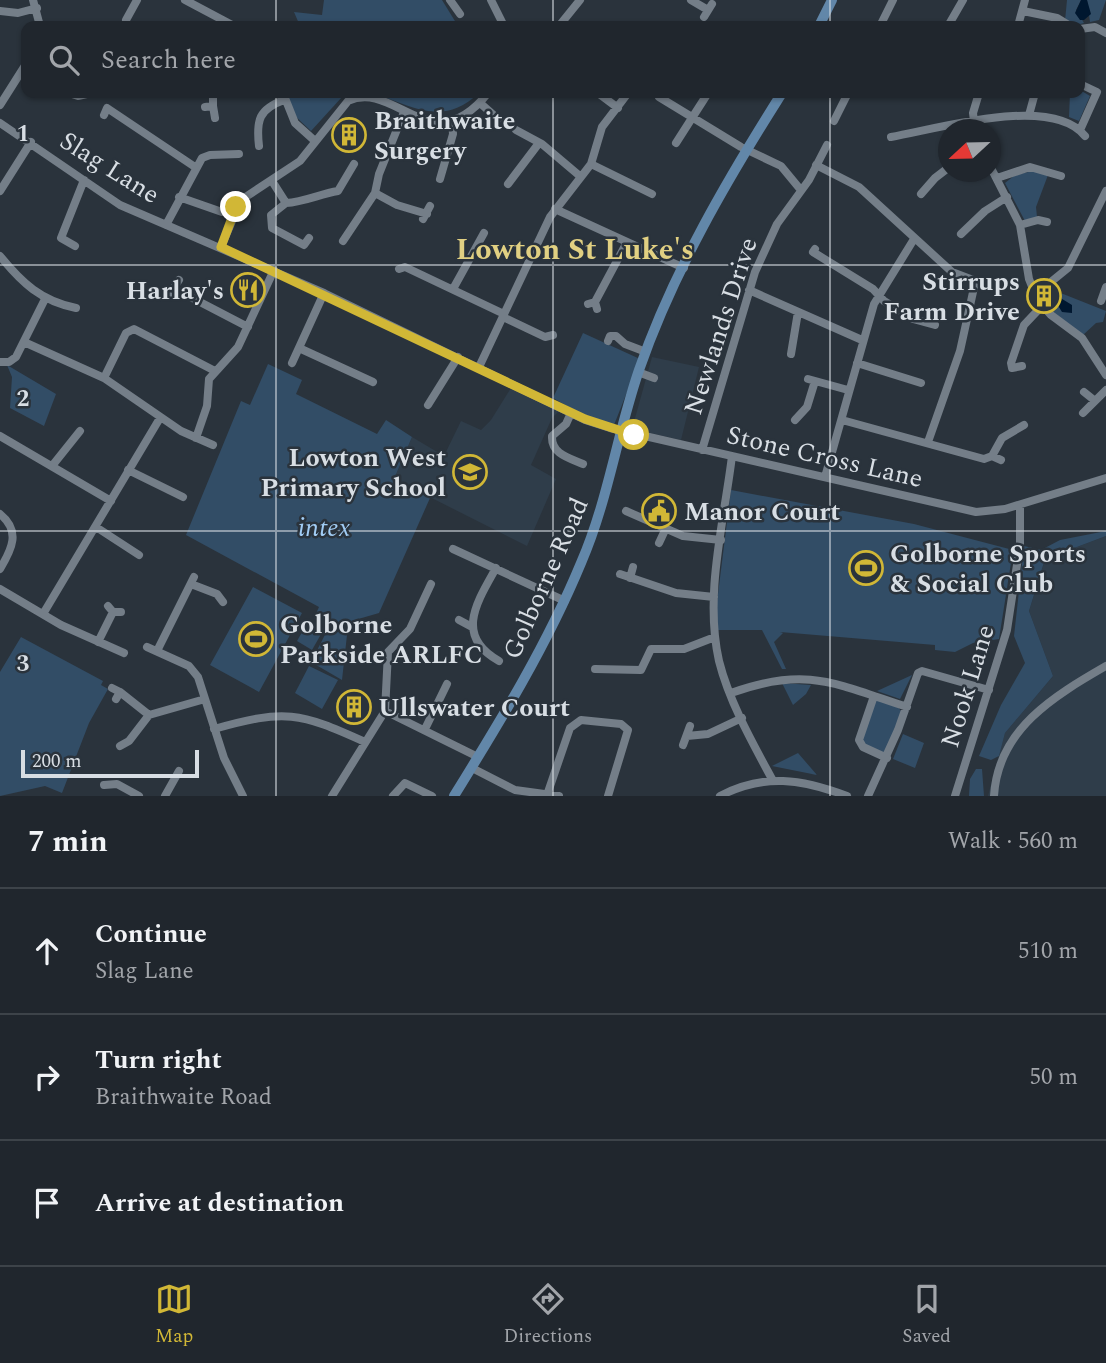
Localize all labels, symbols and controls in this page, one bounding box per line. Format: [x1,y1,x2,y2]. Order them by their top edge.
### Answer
search box [21,21,1085,98]
text: Search here [101,40,236,80]
icon: search [45,41,83,79]
place label: Braithwaite Surgery [374,101,515,171]
building icon: Braithwaite Surgery [330,116,368,154]
text: 1 [17,117,29,152]
north arrow [938,119,1001,182]
street label: Slag Lane [52,121,167,214]
route end [220,191,251,222]
district label: Lowton St Luke's [456,227,694,273]
street label: Newlands Drive [673,232,768,420]
place label: Stirrups Farm Drive [884,262,1020,332]
place label: Harlay's [126,271,224,311]
restaurant icon: Harlay's [229,271,267,309]
building icon: Stirrups Farm Drive [1025,277,1063,315]
text: 2 [17,382,30,417]
street label: Stone Cross Lane [723,415,927,499]
route start [618,419,649,450]
place label: Lowton West Primary School [261,438,446,508]
school or university icon: Lowton West Primary School [451,453,489,491]
street label: Golborne Road [492,491,599,666]
public building icon: Manor Court [640,492,678,530]
place label: Manor Court [684,492,840,532]
park label: intex [298,508,351,548]
place label: Golborne Sports & Social Club [890,534,1086,604]
sports icon: Golborne Sports & Social Club [847,549,885,587]
place label: Golborne Parkside ARLFC [280,605,482,675]
sports icon: Golborne Parkside ARLFC [237,620,275,658]
street label: Nook Lane [930,620,1006,753]
text: 3 [17,647,30,682]
building icon: Ullswater Court [335,688,373,726]
place label: Ullswater Court [378,688,570,728]
scale bar [21,747,200,779]
text: 200 m [32,747,82,776]
text: 7 min [28,819,108,865]
text: Walk · 560 m [948,824,1078,859]
text: Continue [95,914,207,954]
icon: ahead [28,932,66,970]
text: 510 m [1018,934,1078,969]
text: Slag Lane [95,954,194,989]
text: Turn right [95,1040,222,1080]
icon: right [28,1058,66,1096]
text: 50 m [1029,1060,1078,1095]
text: Braithwaite Road [95,1080,272,1115]
text: Arrive at destination [95,1183,344,1223]
icon: arrive [28,1184,66,1222]
tab: Map [155,1280,193,1351]
tab: Directions [503,1280,592,1351]
tab: Saved [902,1280,951,1351]

